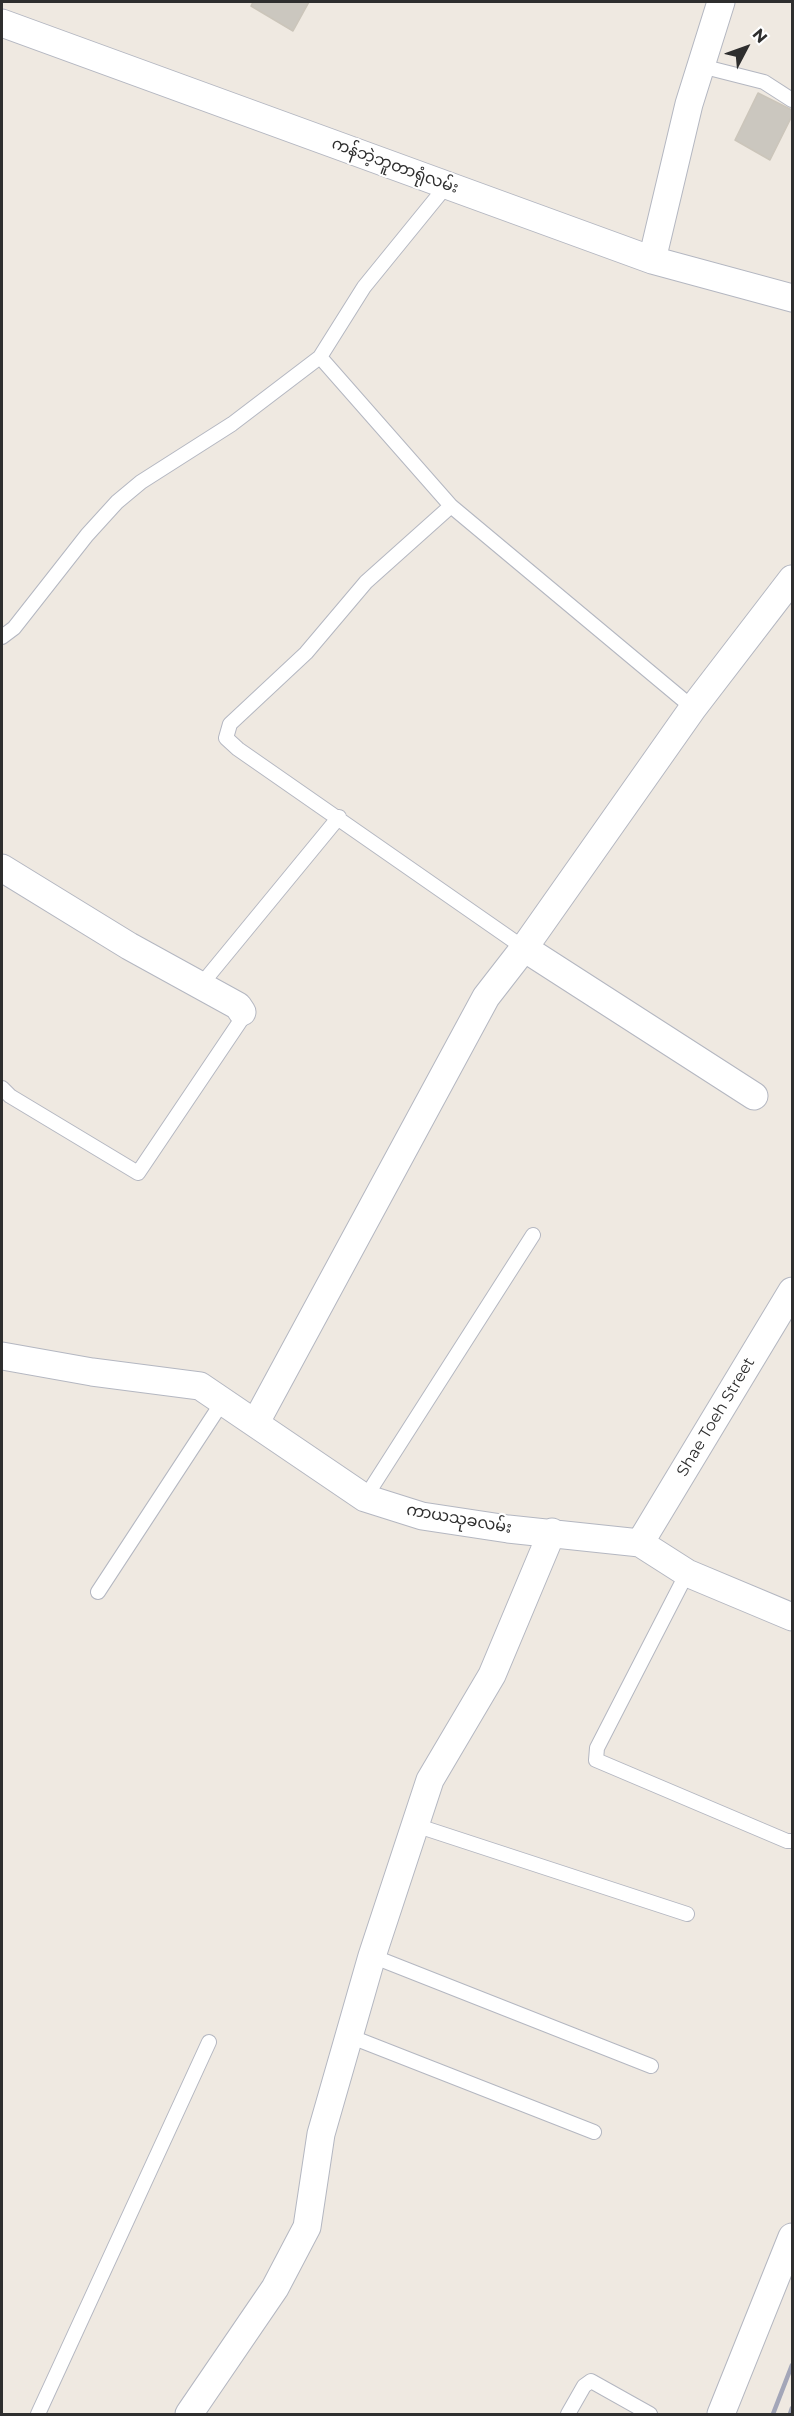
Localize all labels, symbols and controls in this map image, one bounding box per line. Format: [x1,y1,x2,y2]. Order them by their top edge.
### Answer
north arrow [716,18,776,78]
text: N [749,25,771,47]
street label: ကန်ဘဲ့ဘူတာရုံလမ်း [329,134,461,198]
street label: Shae Toeh Street [673,1354,759,1480]
street label: ကာယသုခလမ်း [405,1500,513,1538]

